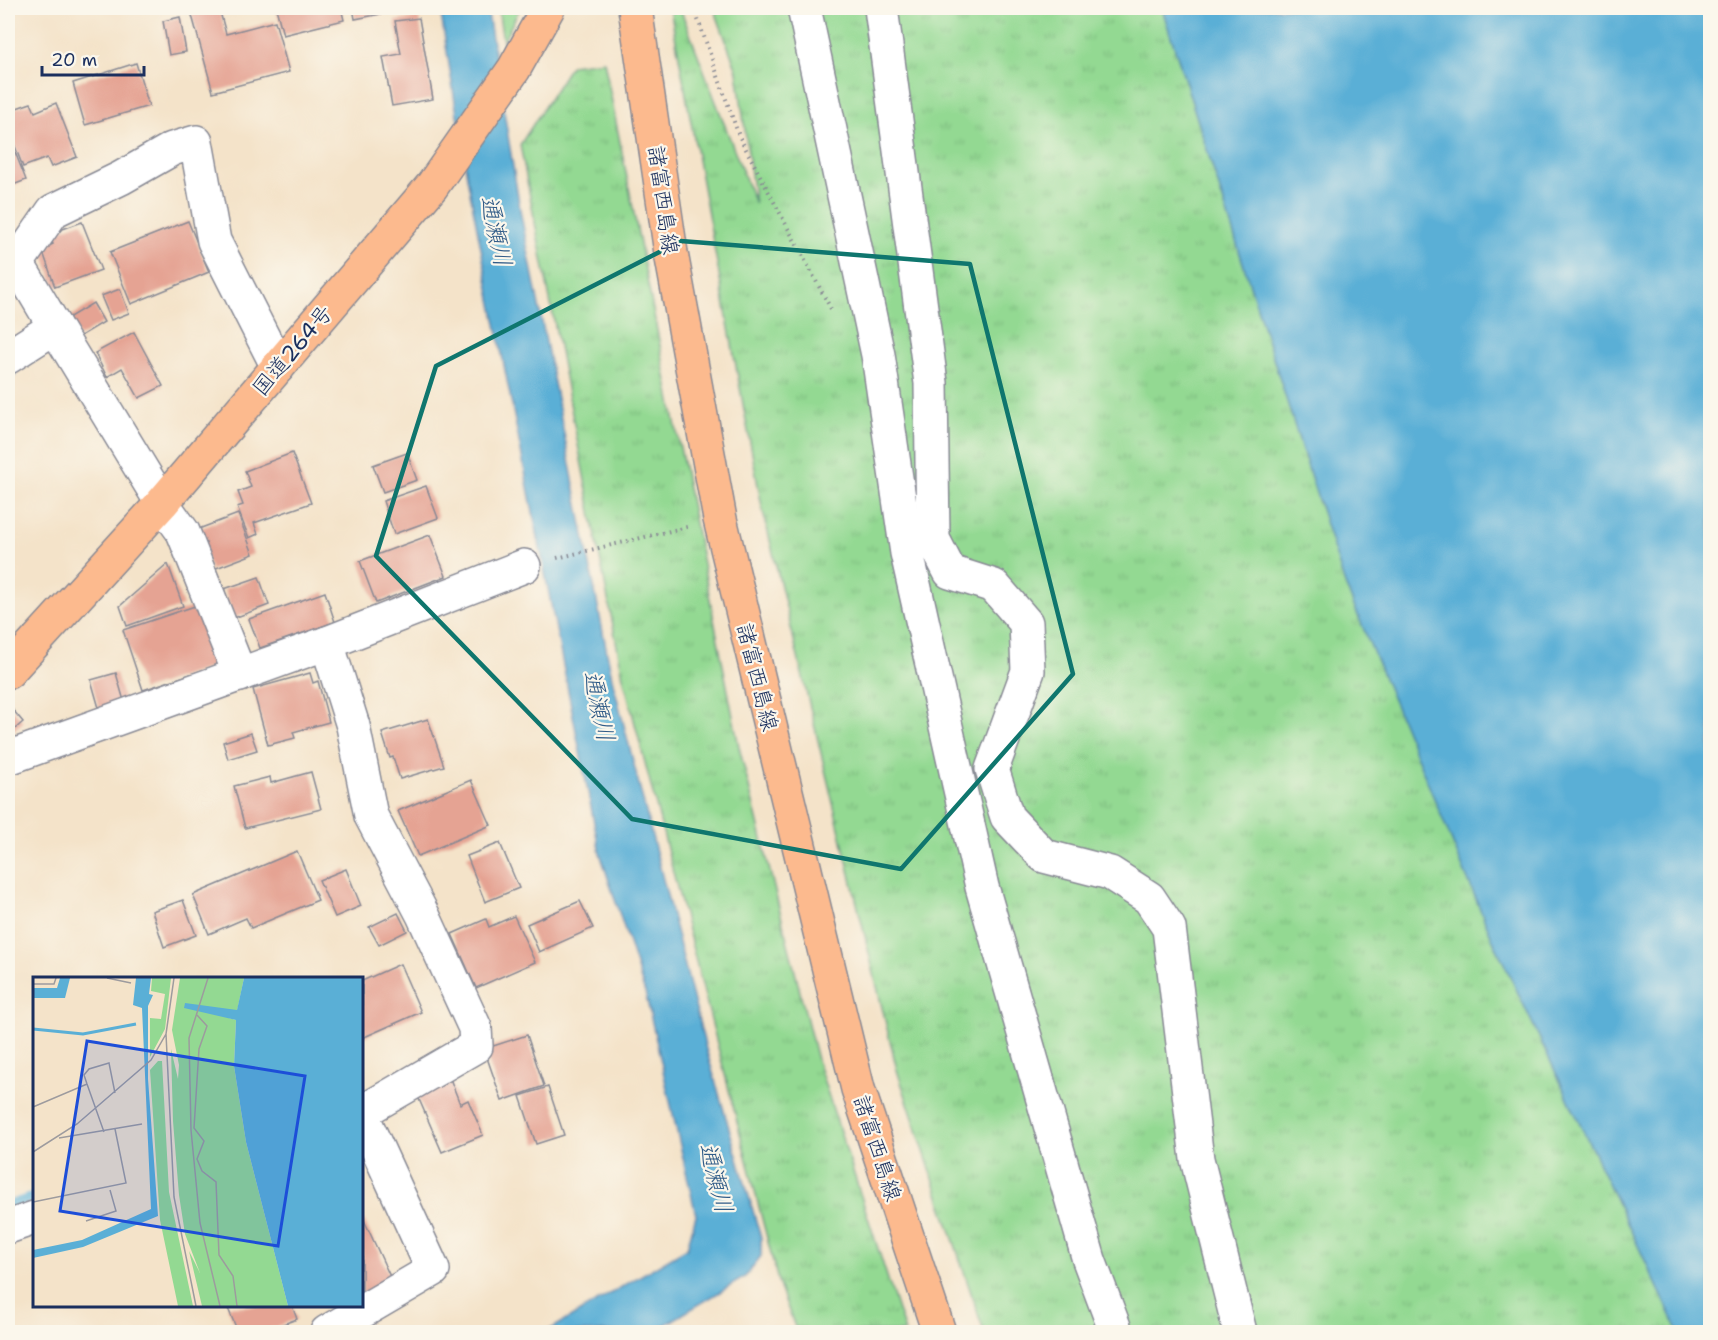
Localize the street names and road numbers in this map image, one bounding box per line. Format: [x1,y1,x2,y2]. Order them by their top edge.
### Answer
street label: 諸富西島線 [641,144,686,257]
street label: 国道264号 [246,299,339,402]
street label: 諸富西島線 [730,620,785,734]
street label: 諸富西島線 [847,1091,908,1205]

